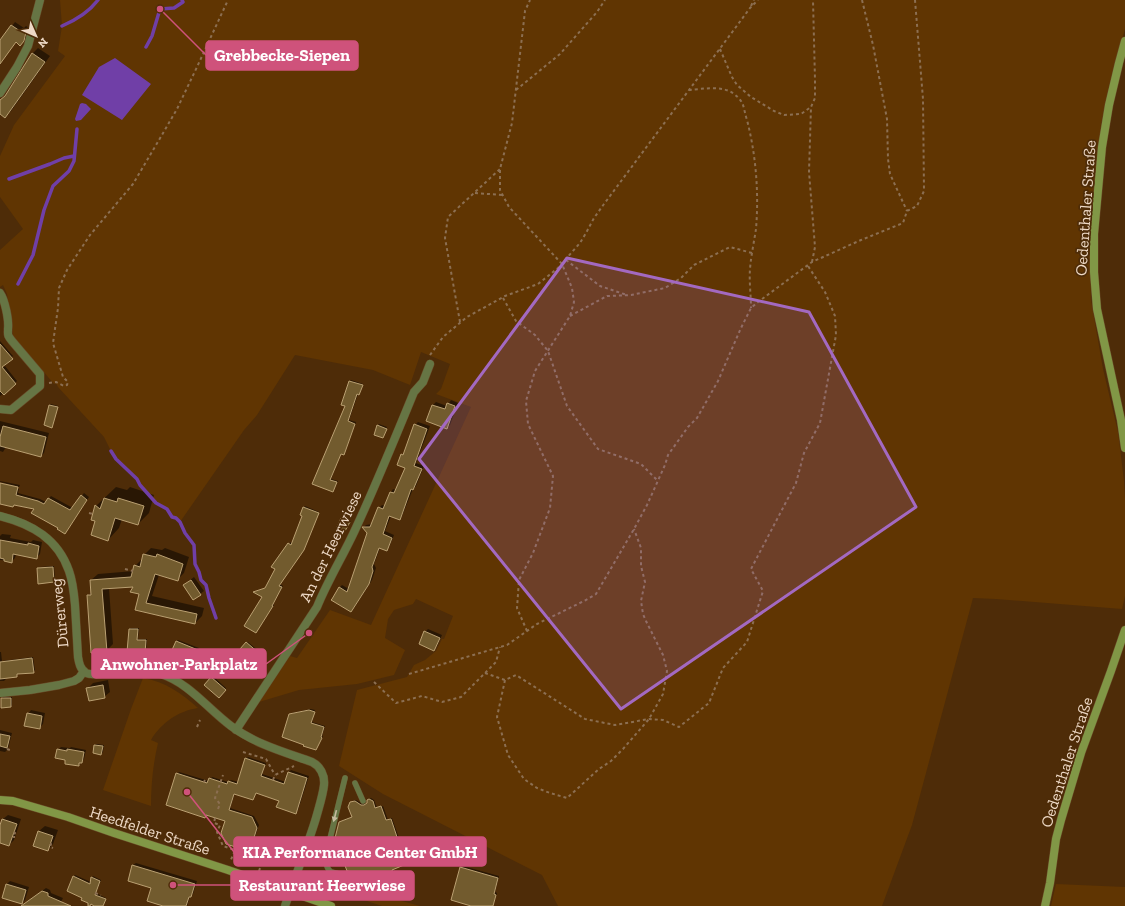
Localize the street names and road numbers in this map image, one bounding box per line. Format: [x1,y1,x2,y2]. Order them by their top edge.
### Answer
street label: Oedenthaler Straße [1071,140,1100,277]
street label: An der Heerwiese [295,487,366,605]
street label: Dürerweg [46,577,73,649]
street label: Oedenthaler Straße [1036,695,1097,830]
street label: Heedfelder Straße [87,802,212,859]

